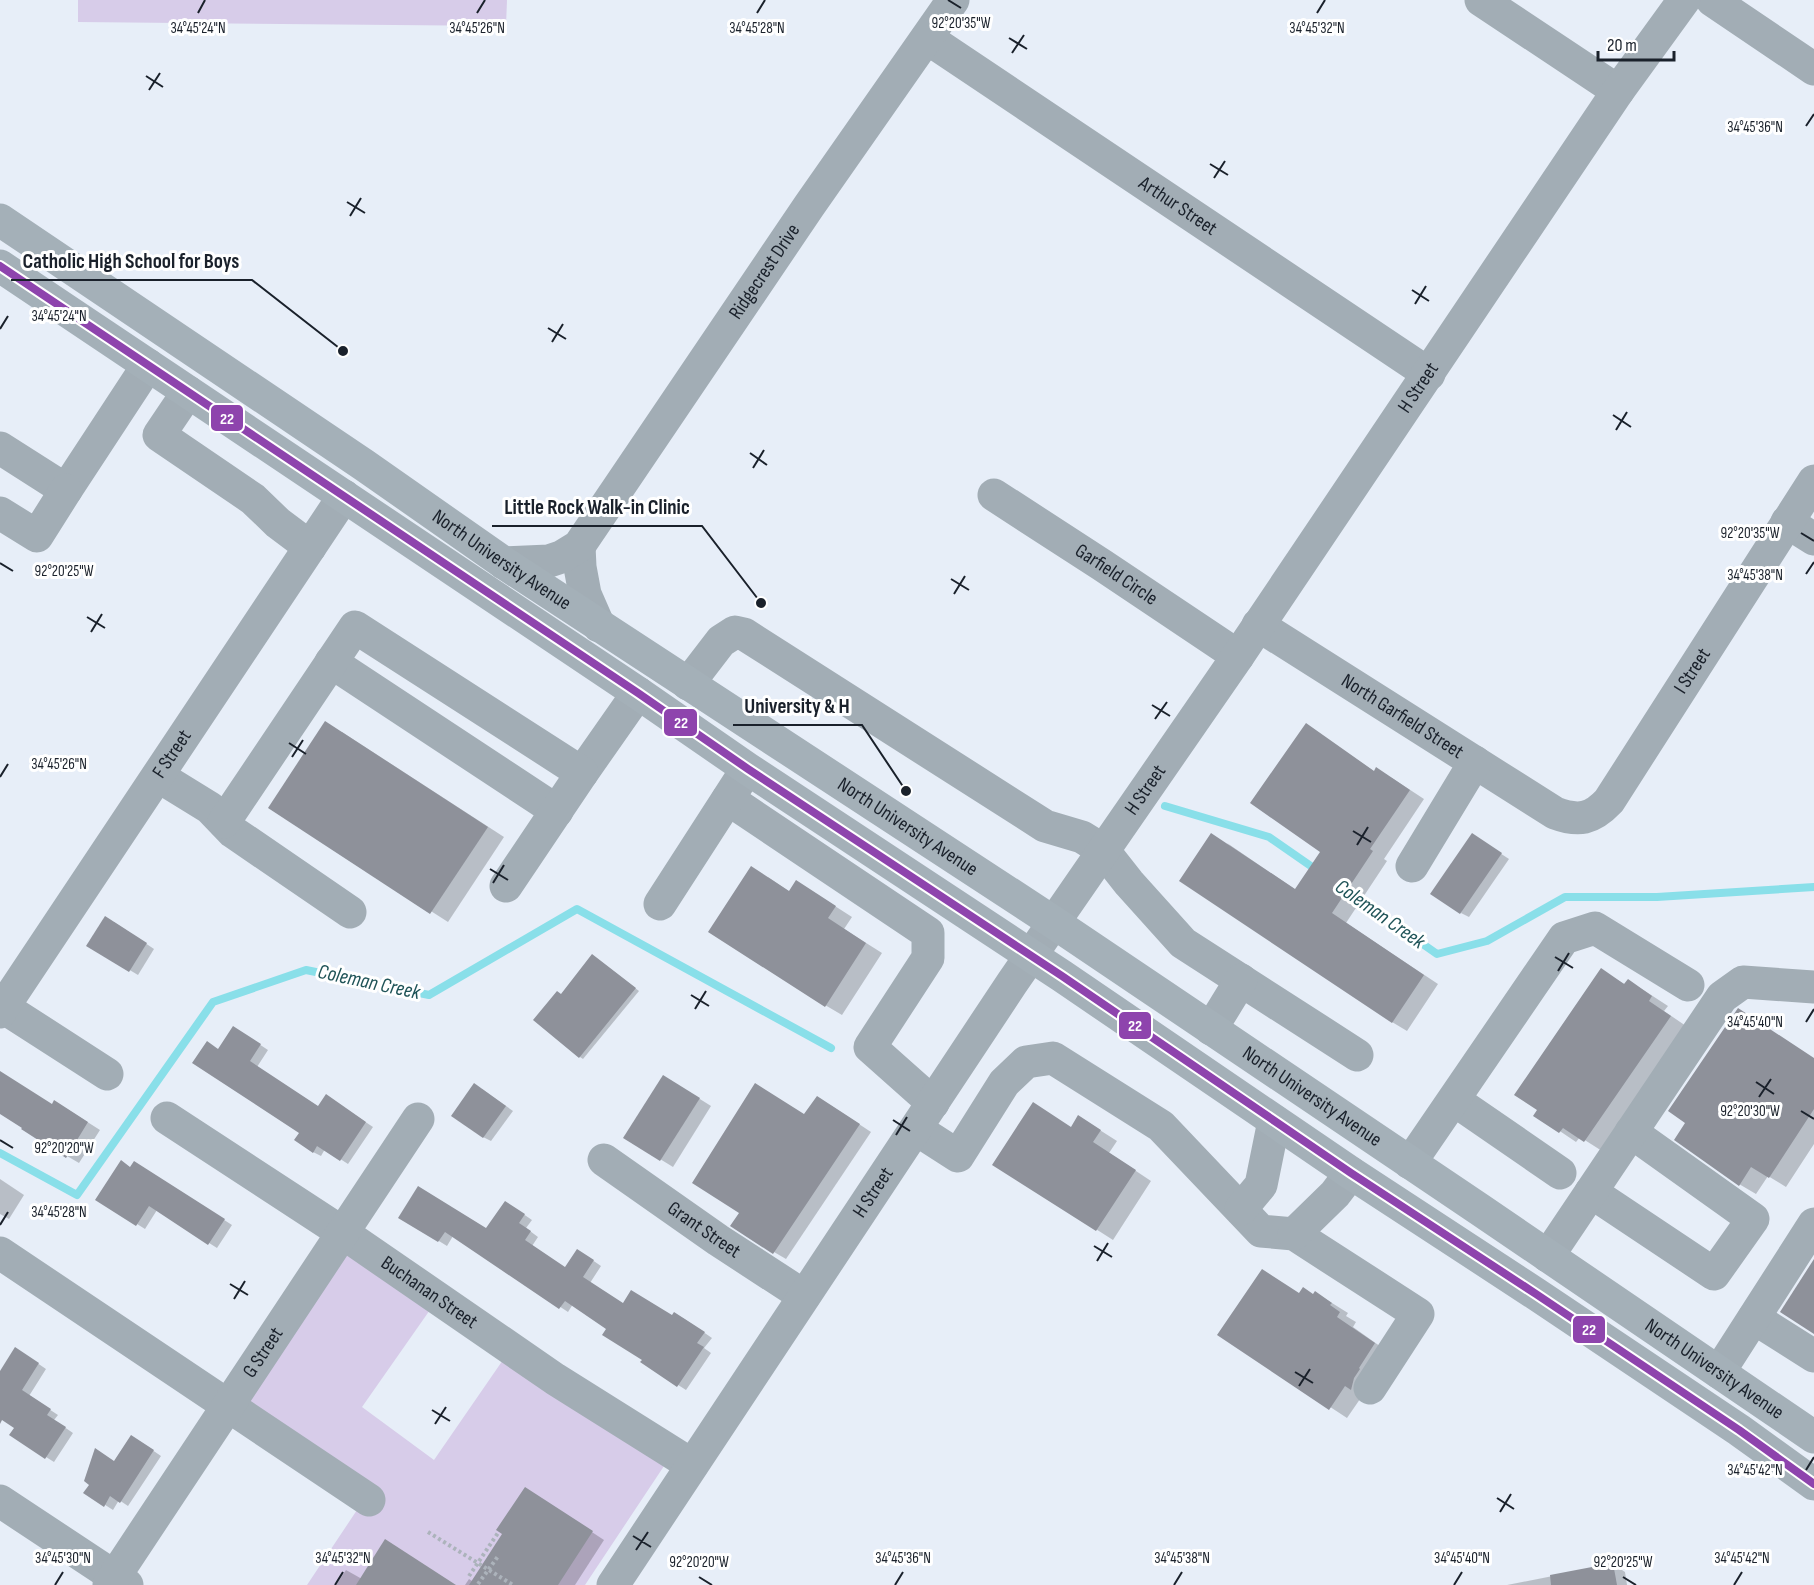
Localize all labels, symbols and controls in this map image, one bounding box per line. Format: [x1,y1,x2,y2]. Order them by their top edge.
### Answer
text: 92°20'35"W [932,14,991,33]
text: 34°45'24"N [170,19,226,38]
text: 34°45'26"N [449,19,505,38]
text: 34°45'28"N [729,19,785,38]
text: 34°45'32"N [1289,19,1345,38]
scale bar [1598,24,1674,62]
text: 20 m [1607,35,1637,56]
text: 34°45'36"N [1727,118,1783,137]
street label: Arthur Street [1133,171,1222,241]
street label: Ridgecrest Drive [724,219,805,324]
callout: Catholic High School for Boys [11,241,252,280]
text: Catholic High School for Boys [23,249,239,274]
text: 34°45'24"N [31,307,87,326]
street label: H Street [1393,358,1444,418]
line badge: 22 [210,404,244,432]
text: 22 [220,410,234,429]
callout: Little Rock Walk-in Clinic [492,487,702,526]
text: Little Rock Walk-in Clinic [504,495,690,520]
street label: North University Avenue [428,504,576,616]
text: 92°20'35"W [1721,524,1780,543]
street label: Garfield Circle [1070,539,1162,611]
text: 92°20'25"W [35,562,94,581]
text: 34°45'38"N [1727,566,1783,585]
street label: I Street [1669,644,1716,698]
street label: North Garfield Street [1337,669,1468,764]
callout: University & H [733,686,862,725]
text: University & H [744,694,850,719]
line badge: 22 [663,708,698,737]
text: 22 [674,714,688,733]
street label: F Street [147,725,197,783]
text: 34°45'26"N [31,755,87,774]
street label: H Street [1120,760,1171,820]
street label: North University Avenue [833,772,982,882]
water label: Coleman Creek [1330,874,1431,955]
water label: Coleman Creek [316,959,424,1005]
line badge: 22 [1118,1011,1152,1040]
text: 34°45'40"N [1727,1013,1783,1032]
text: 22 [1128,1017,1142,1036]
street label: North University Avenue [1238,1041,1386,1152]
text: 92°20'30"W [1720,1102,1780,1121]
text: 92°20'20"W [34,1139,94,1158]
street label: H Street [848,1163,899,1222]
street label: Grant Street [663,1196,745,1263]
text: 34°45'28"N [31,1203,87,1222]
street label: Buchanan Street [376,1251,482,1334]
street label: North University Avenue [1640,1314,1788,1425]
line badge: 22 [1572,1315,1606,1344]
text: 22 [1582,1321,1596,1340]
street label: G Street [238,1323,289,1382]
text: 34°45'42"N [1727,1461,1783,1480]
text: 34°45'30"N [35,1549,91,1568]
text: 34°45'32"N [315,1549,371,1568]
text: 34°45'36"N [875,1549,931,1568]
text: 34°45'38"N [1154,1549,1210,1568]
text: 34°45'40"N [1434,1549,1490,1568]
text: 34°45'42"N [1714,1549,1770,1568]
text: 92°20'20"W [669,1553,729,1572]
text: 92°20'25"W [1594,1553,1653,1572]

